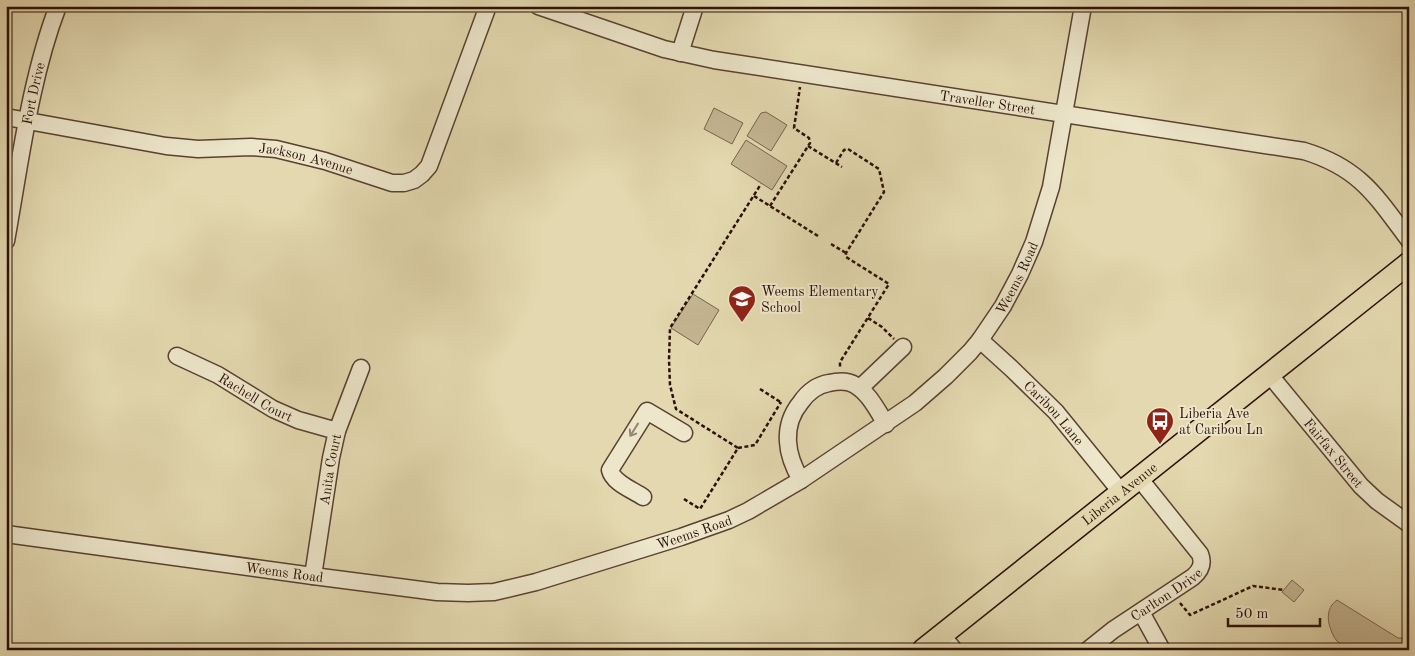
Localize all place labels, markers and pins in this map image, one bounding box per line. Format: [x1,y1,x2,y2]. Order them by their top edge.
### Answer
school or university icon: Weems Elementary School [727,284,757,323]
place label: Weems Elementary School [761,285,879,315]
bus stop icon: Liberia Ave at Caribou Ln [1145,406,1175,445]
place label: Liberia Ave at Caribou Ln [1179,407,1263,437]

